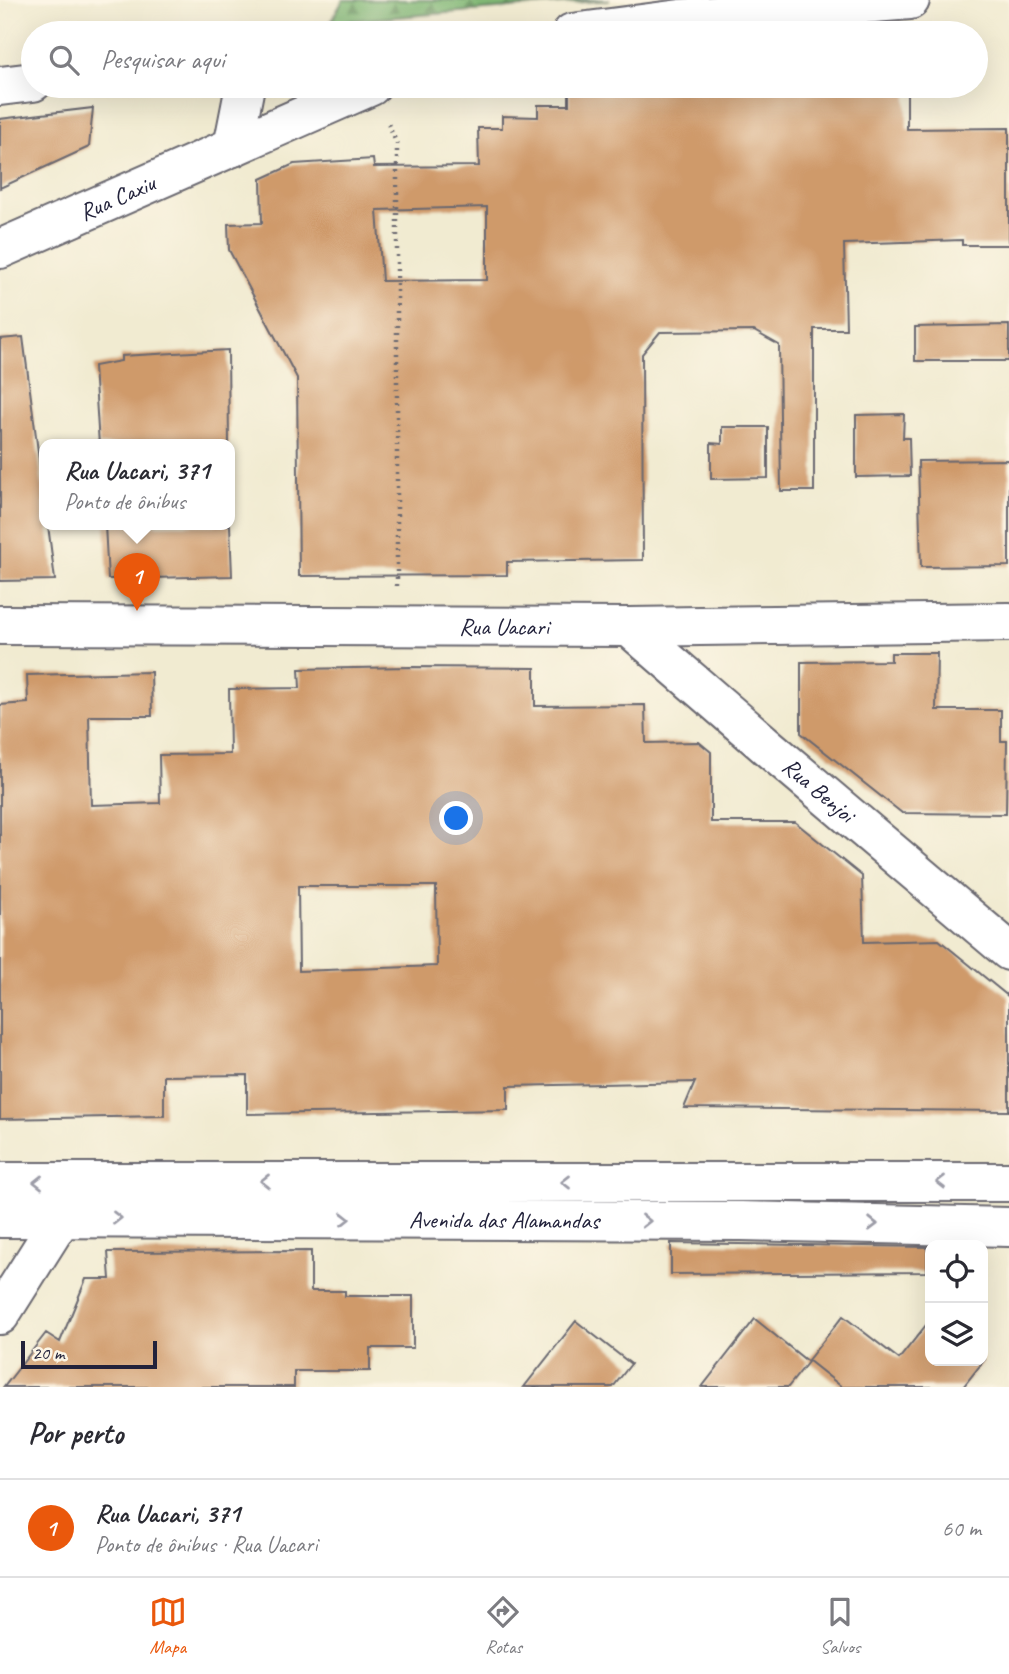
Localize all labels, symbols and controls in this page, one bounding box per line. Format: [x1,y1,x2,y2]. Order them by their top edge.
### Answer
search box [21,21,988,98]
icon: search [45,41,83,79]
text: Pesquisar aqui [101,43,225,76]
street label: Rua Caxiu [75,167,162,227]
popup [39,439,235,530]
text: Rua Uacari, 371 [64,454,210,487]
text: Ponto de ônibus [64,487,185,516]
pin: 1 [114,553,160,611]
street label: Rua Uacari [459,611,552,642]
street label: Rua Benjoi [776,751,863,831]
your location [439,801,473,835]
one-way arrow [260,1173,270,1189]
one-way arrow [32,1174,43,1189]
one-way arrow [561,1174,571,1190]
one-way arrow [935,1174,946,1190]
street label: Avenida das Alamandas [409,1205,602,1235]
one-way arrow [112,1210,123,1226]
one-way arrow [340,1211,350,1227]
one-way arrow [641,1213,651,1229]
one-way arrow [868,1216,879,1232]
map controls [925,1240,988,1366]
button: locate [925,1240,988,1303]
button: layers [925,1303,988,1366]
scale bar [21,1338,158,1370]
text: 20 m [32,1341,64,1365]
text: Por perto [28,1414,123,1452]
text: Rua Uacari, 371 [95,1497,240,1530]
text: 1 [46,1514,56,1543]
text: 60 m [942,1514,981,1543]
text: Ponto de ônibus · Rua Uacari [95,1530,318,1559]
tab: Mapa [149,1593,187,1659]
tab: Rotas [484,1593,522,1659]
tab: Salvos [820,1593,860,1659]

